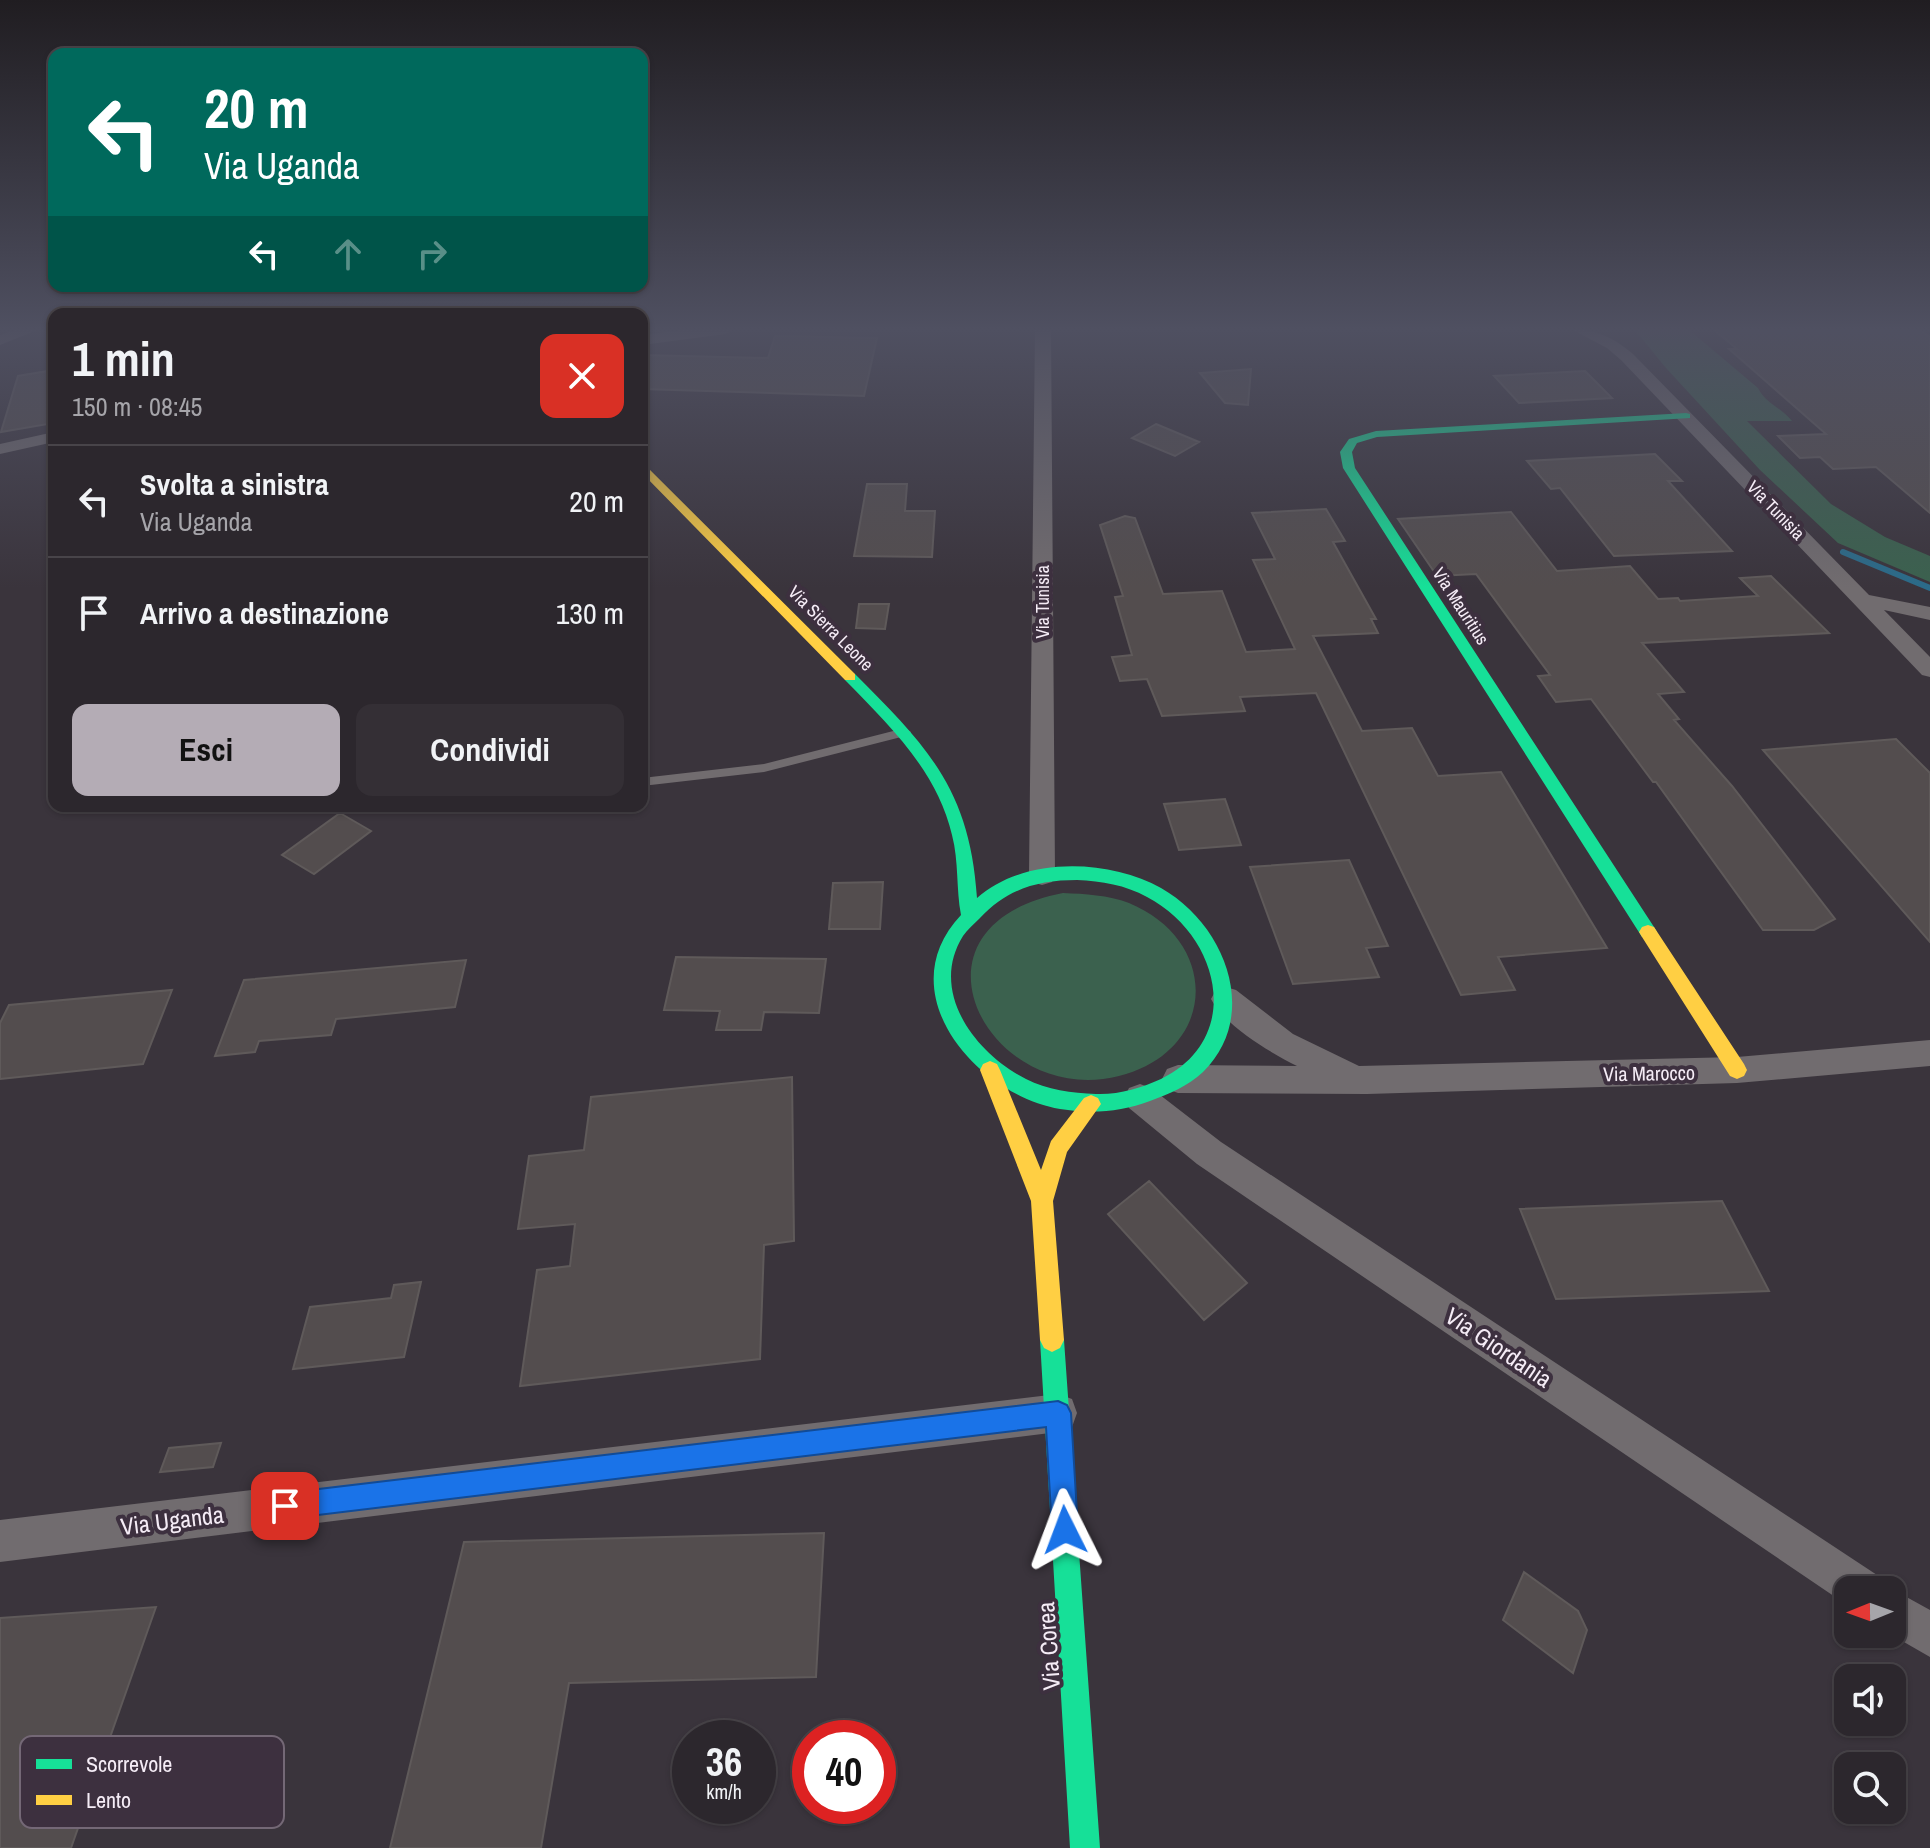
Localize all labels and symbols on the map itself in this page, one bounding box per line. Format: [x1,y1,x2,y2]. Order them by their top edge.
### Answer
street label: Via Tunisia [1741,475,1811,545]
street label: Via Mauritius [1427,562,1495,650]
street label: Via Tunisia [1030,565,1055,639]
street label: Via Sierra Leone [783,580,879,676]
street label: Via Marocco [1603,1059,1695,1087]
street label: Via Giordania [1439,1300,1559,1394]
pin [251,1472,319,1540]
position arrow [1023,1488,1107,1572]
street label: Via Uganda [119,1498,225,1542]
north arrow [1834,1576,1906,1648]
street label: Via Corea [1029,1601,1067,1691]
speed limit sign: 40 [792,1720,896,1824]
legend [20,1736,284,1828]
text: Scorrevole [86,1749,172,1779]
text: Lento [86,1785,131,1815]

